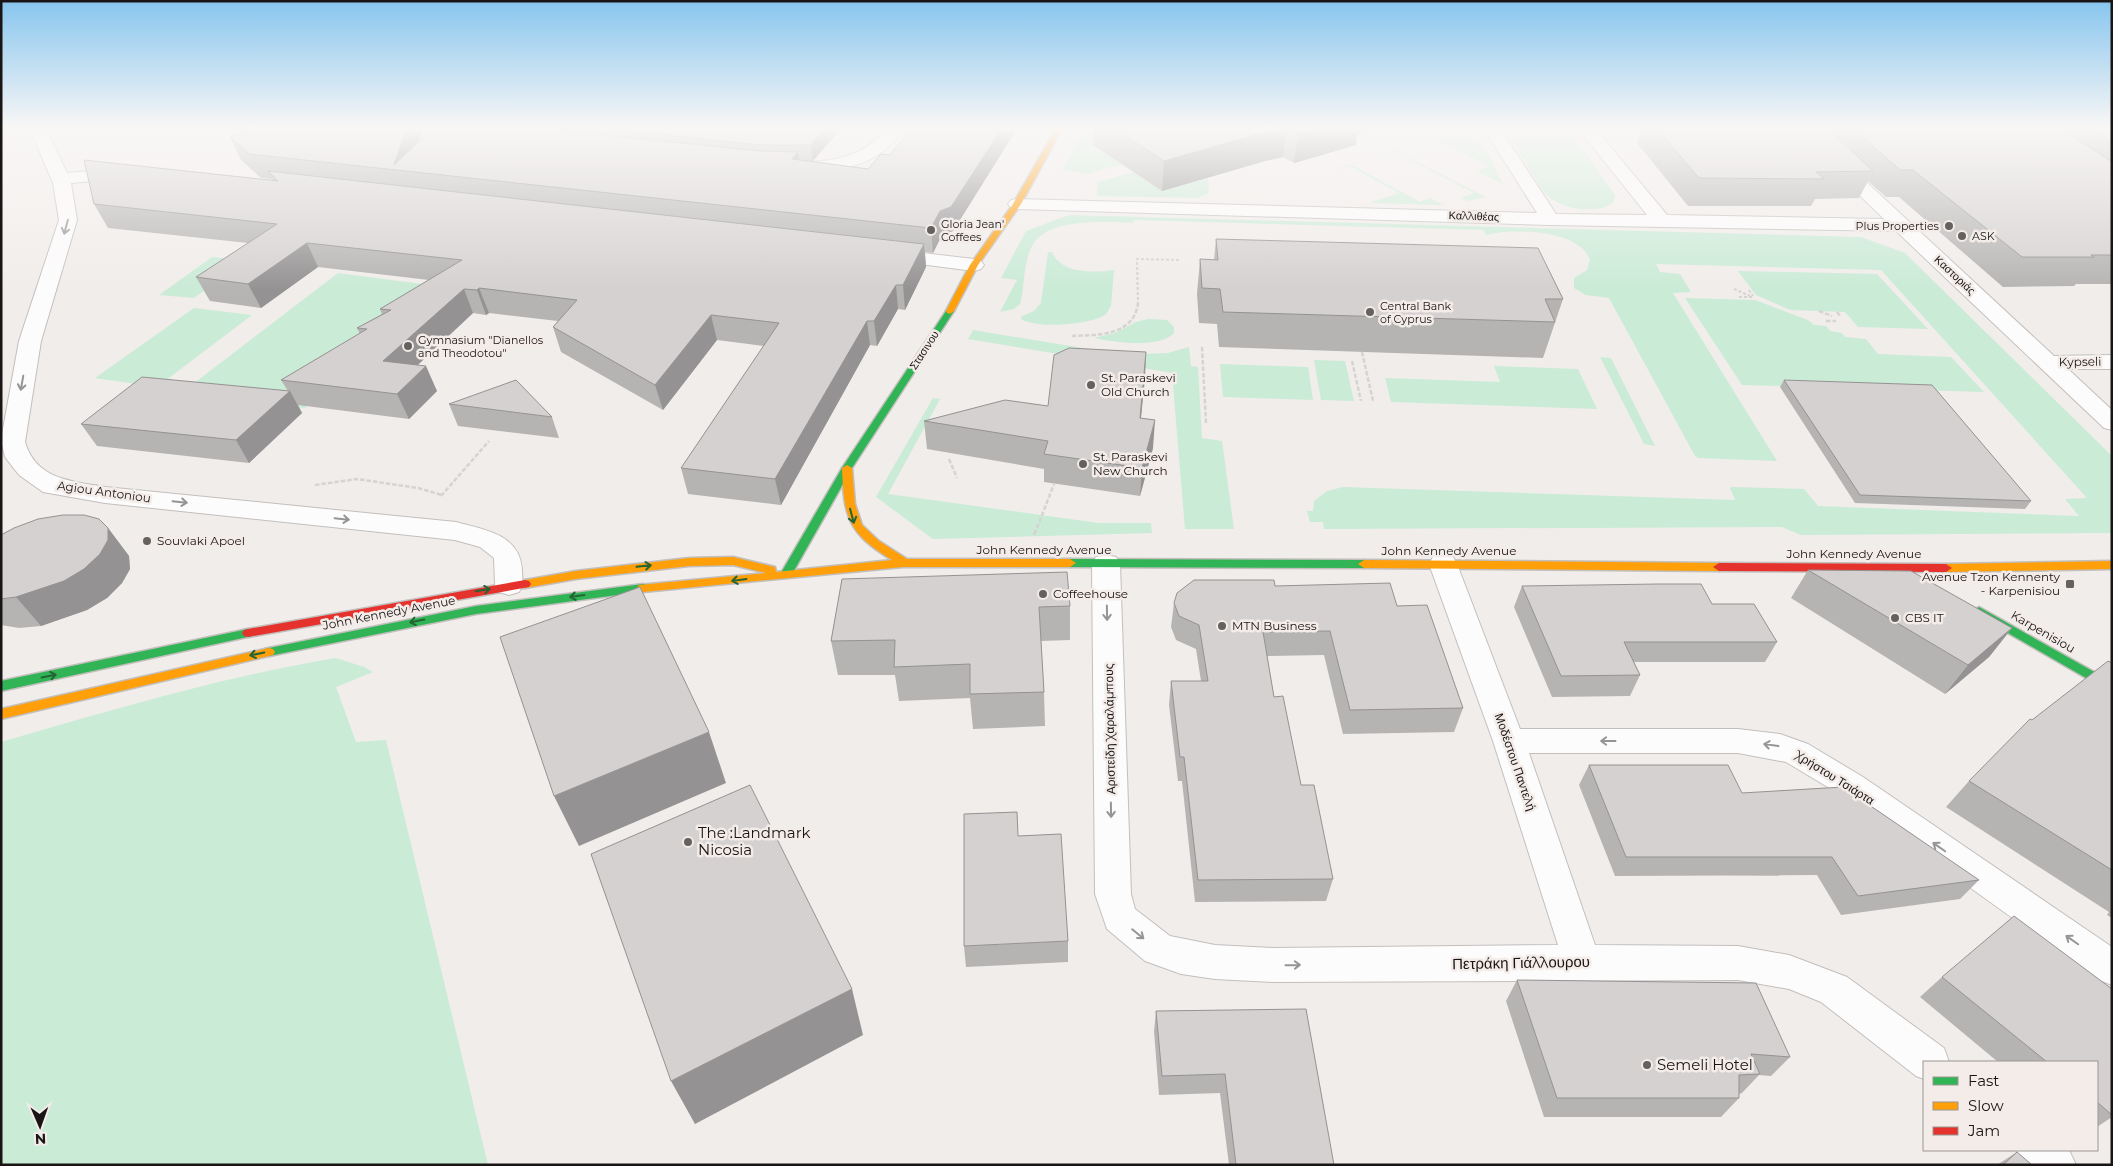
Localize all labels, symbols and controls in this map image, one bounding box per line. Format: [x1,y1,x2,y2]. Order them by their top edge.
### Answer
street label: Καλλιθέας [1448,208,1500,224]
place label: Gloria Jean' Coffees [941,217,1004,244]
one-way arrow [60,218,70,234]
place label: Plus Properties [1856,219,1940,233]
marker: Plus Properties [1943,220,1955,232]
marker: Gloria Jean' Coffees [925,224,937,236]
place label: ASK [1972,229,1995,243]
marker: ASK [1956,230,1968,242]
street label: Καστοριάς [1932,252,1978,298]
place label: Central Bank of Cyprus [1380,299,1452,326]
marker: Central Bank of Cyprus [1364,306,1376,318]
street label: Στασινου [906,328,942,372]
place label: Gymnasium "Dianellos and Theodotou" [418,333,544,360]
marker: Gymnasium "Dianellos and Theodotou" [402,340,414,352]
street label: Kypseli [2058,354,2101,369]
place label: St. Paraskevi Old Church [1101,370,1176,399]
one-way arrow [17,375,27,391]
marker: St. Paraskevi Old Church [1085,379,1097,391]
place label: St. Paraskevi New Church [1093,449,1168,478]
marker: St. Paraskevi New Church [1077,458,1089,470]
street label: Agiou Antoniou [56,477,152,506]
one-way arrow [172,497,188,507]
one-way arrow [847,508,857,524]
one-way arrow [333,514,349,524]
place label: Souvlaki Apoel [157,533,245,548]
marker: Souvlaki Apoel [141,535,153,547]
street label: John Kennedy Avenue [976,542,1111,557]
street label: John Kennedy Avenue [1381,543,1516,558]
street label: John Kennedy Avenue [1786,546,1921,561]
one-way arrow [635,562,651,571]
place label: Avenue Tzon Kennenty - Karpenisiou [1922,569,2060,598]
one-way arrow [731,575,747,585]
marker: Avenue Tzon Kennenty - Karpenisiou [2064,578,2076,590]
one-way arrow [474,584,490,594]
place label: Coffeehouse [1053,586,1128,601]
marker: Coffeehouse [1037,588,1049,600]
street label: John Kennedy Avenue [320,592,457,633]
one-way arrow [569,592,585,602]
one-way arrow [1102,604,1112,620]
street label: Karpenisiou [2009,607,2078,656]
place label: CBS IT [1905,610,1944,625]
marker: CBS IT [1889,612,1901,624]
one-way arrow [409,617,425,627]
place label: MTN Business [1232,618,1317,633]
marker: MTN Business [1216,620,1228,632]
one-way arrow [250,650,266,659]
street label: Αριστείδη Χαραλάμπους [1101,663,1118,795]
one-way arrow [40,671,56,680]
street label: Μοδέστου Παντελή [1492,711,1539,812]
one-way arrow [1601,736,1617,746]
one-way arrow [1763,740,1779,750]
street label: Χρήστου Τσιάρτα [1792,746,1877,808]
one-way arrow [1107,802,1116,818]
place label: The :Landmark Nicosia [698,823,811,859]
marker: The :Landmark Nicosia [682,836,694,848]
one-way arrow [1932,842,1946,852]
one-way arrow [1131,928,1144,939]
one-way arrow [2065,935,2079,945]
street label: Πετράκη Γιάλλουρου [1452,952,1590,973]
one-way arrow [1285,960,1301,970]
place label: Semeli Hotel [1657,1055,1753,1074]
marker: Semeli Hotel [1641,1059,1653,1071]
legend [1923,1061,2098,1151]
text: Fast [1968,1071,1999,1090]
text: Slow [1968,1096,2004,1115]
north arrow [15,1101,65,1151]
text: Jam [1967,1121,2000,1140]
text: N [34,1130,46,1148]

